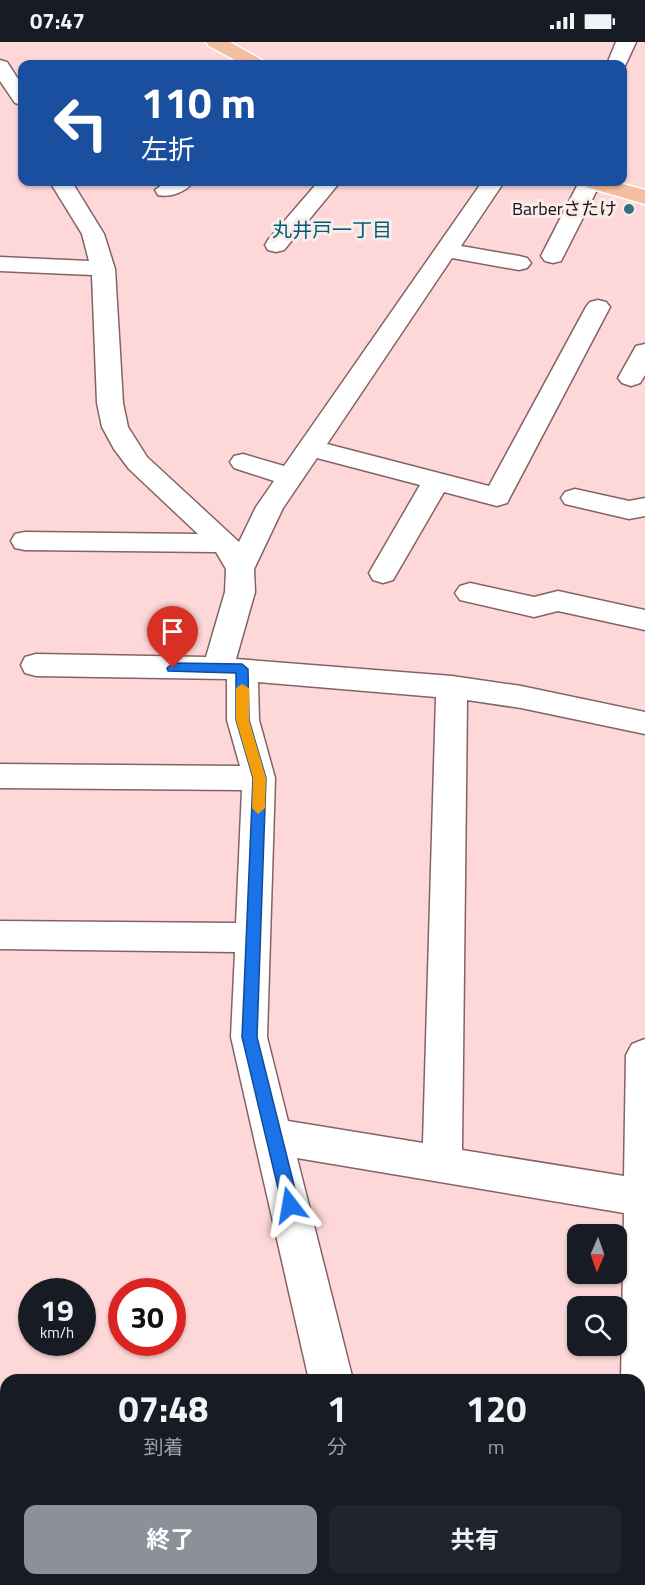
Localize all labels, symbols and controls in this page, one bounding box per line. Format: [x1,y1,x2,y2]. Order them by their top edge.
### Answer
text: 07:47 [30,4,85,38]
text: 110 m [141,70,256,134]
icon: left [42,84,120,162]
text: 左折 [141,128,195,169]
place label: Barberさたけ [512,195,617,222]
marker: Barberさたけ [622,202,636,216]
district label: 丸井戸一丁目 [272,214,392,245]
pin [147,606,198,668]
icon: arrive [156,615,189,648]
position arrow [258,1173,322,1237]
north arrow [567,1224,627,1284]
map controls [567,1224,627,1356]
speed limit sign: 30 [108,1278,186,1356]
text: 19 [40,1287,74,1333]
button: search [567,1296,627,1356]
text: km/h [40,1321,74,1344]
text: 07:48 [119,1381,208,1436]
text: 1 [327,1381,347,1436]
text: 120 [466,1381,526,1436]
text: 到着 [144,1431,184,1462]
text: 分 [327,1431,347,1462]
text: m [488,1431,504,1462]
button: 終了 [24,1505,317,1574]
button: 共有 [329,1505,621,1574]

